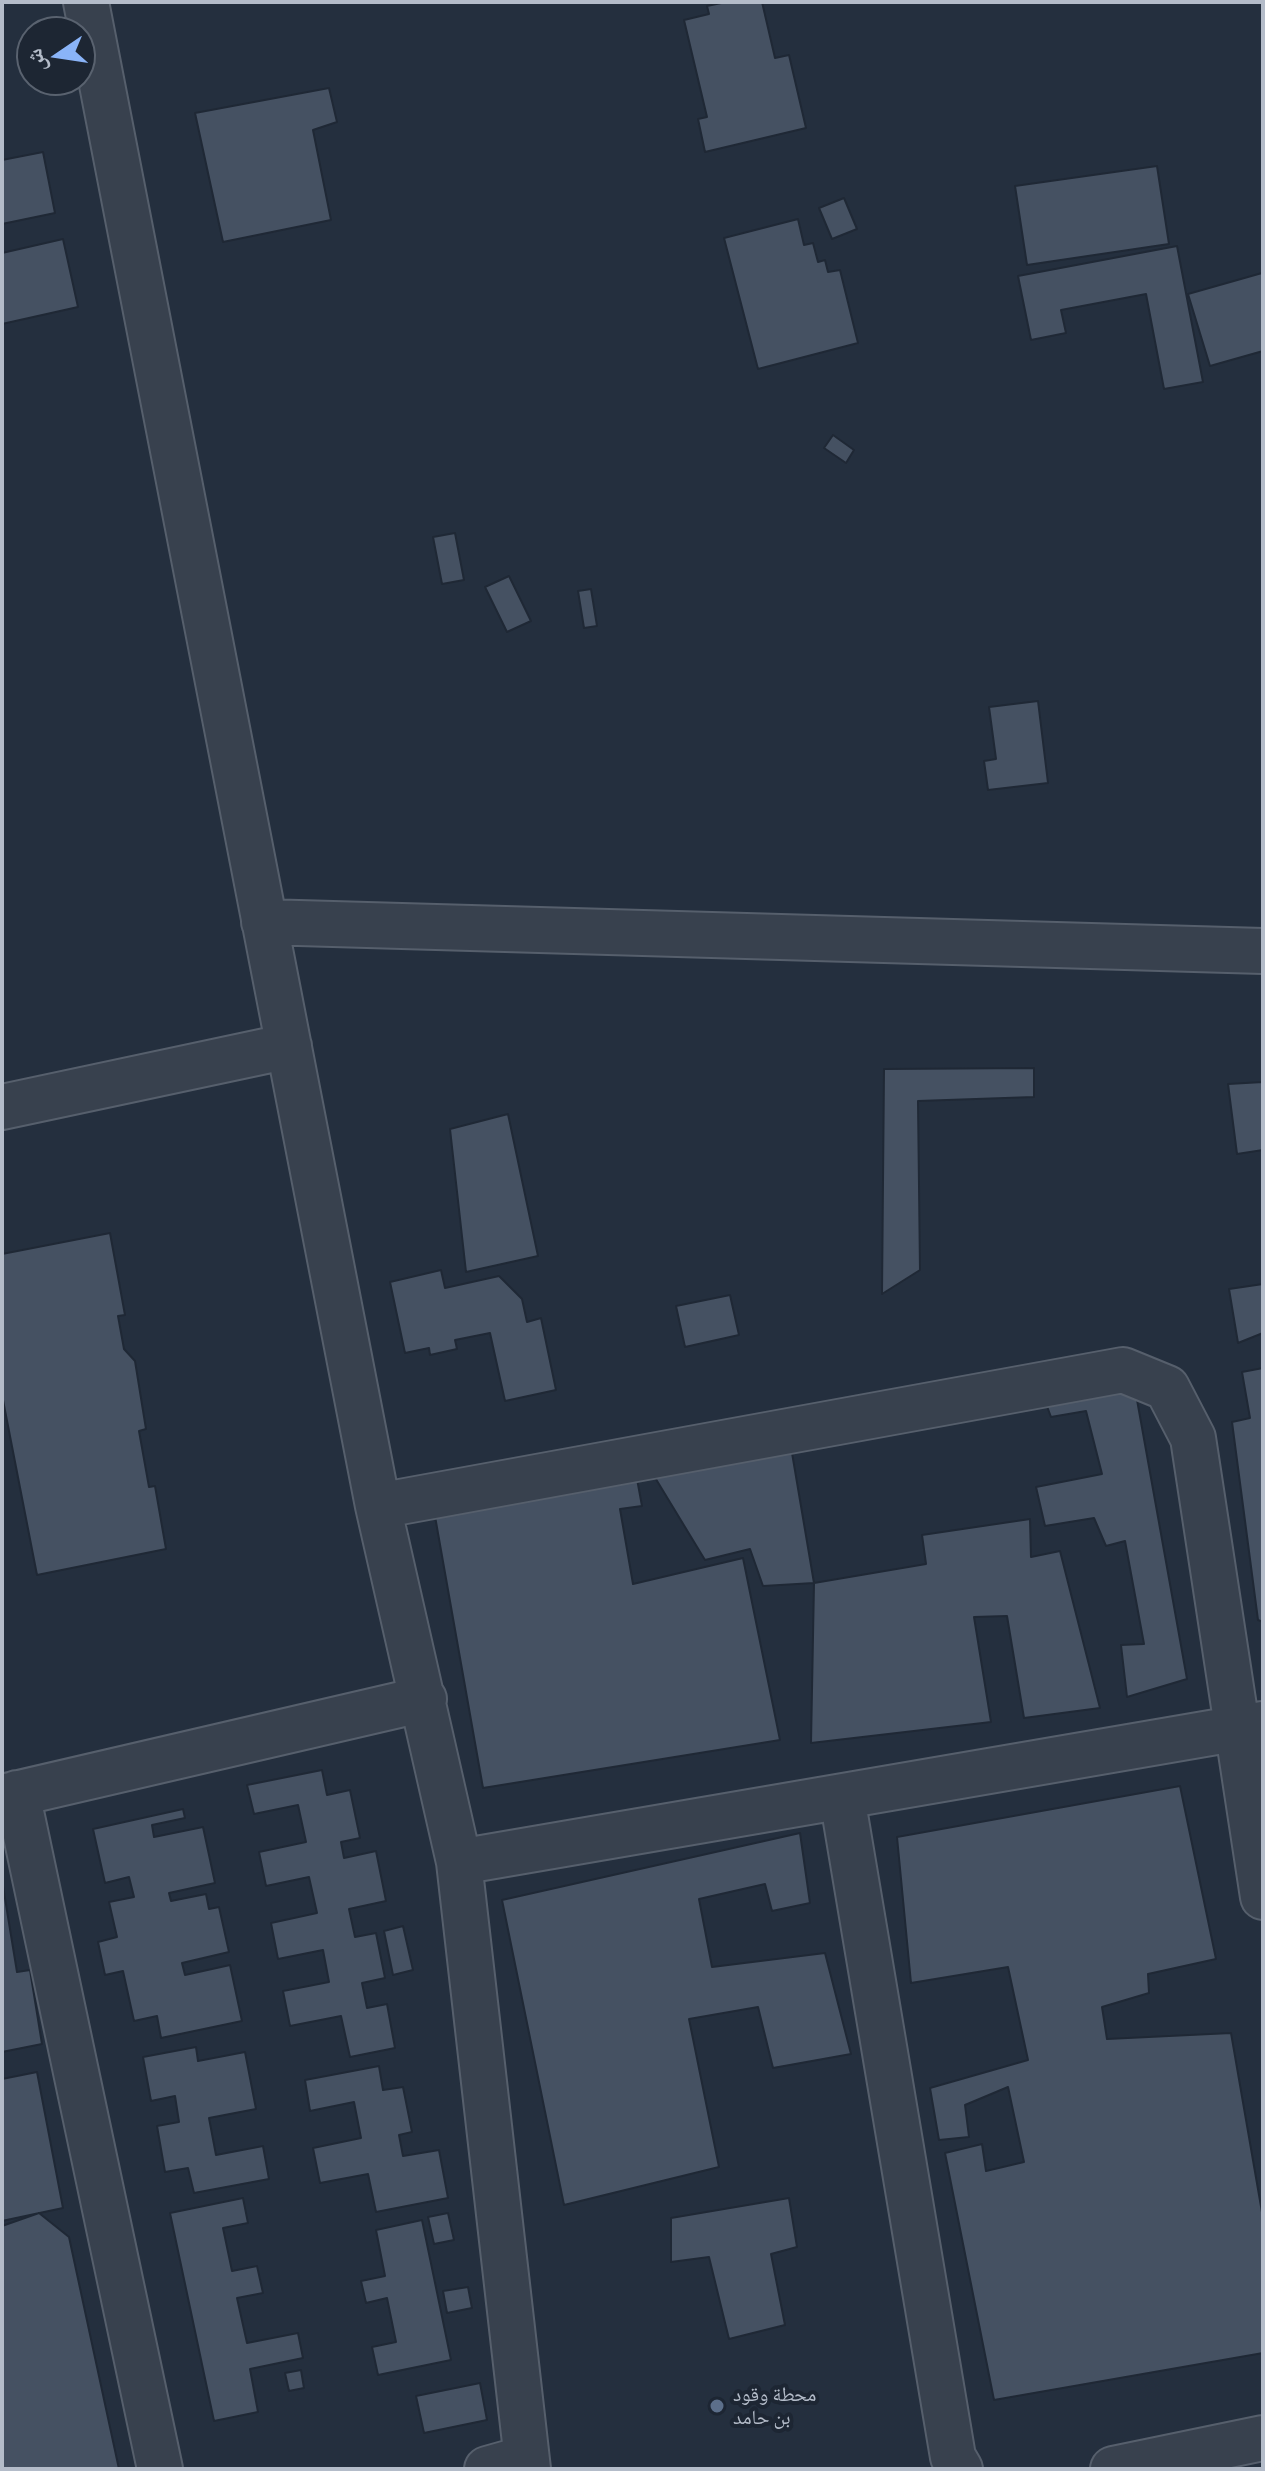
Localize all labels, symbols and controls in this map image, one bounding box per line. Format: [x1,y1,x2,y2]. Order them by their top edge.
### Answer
north arrow [16,16,96,96]
text: ش [19,47,50,75]
place label: محطة وقود بن حامد [733,2382,816,2429]
marker: محطة وقود بن حامد [708,2397,726,2415]

